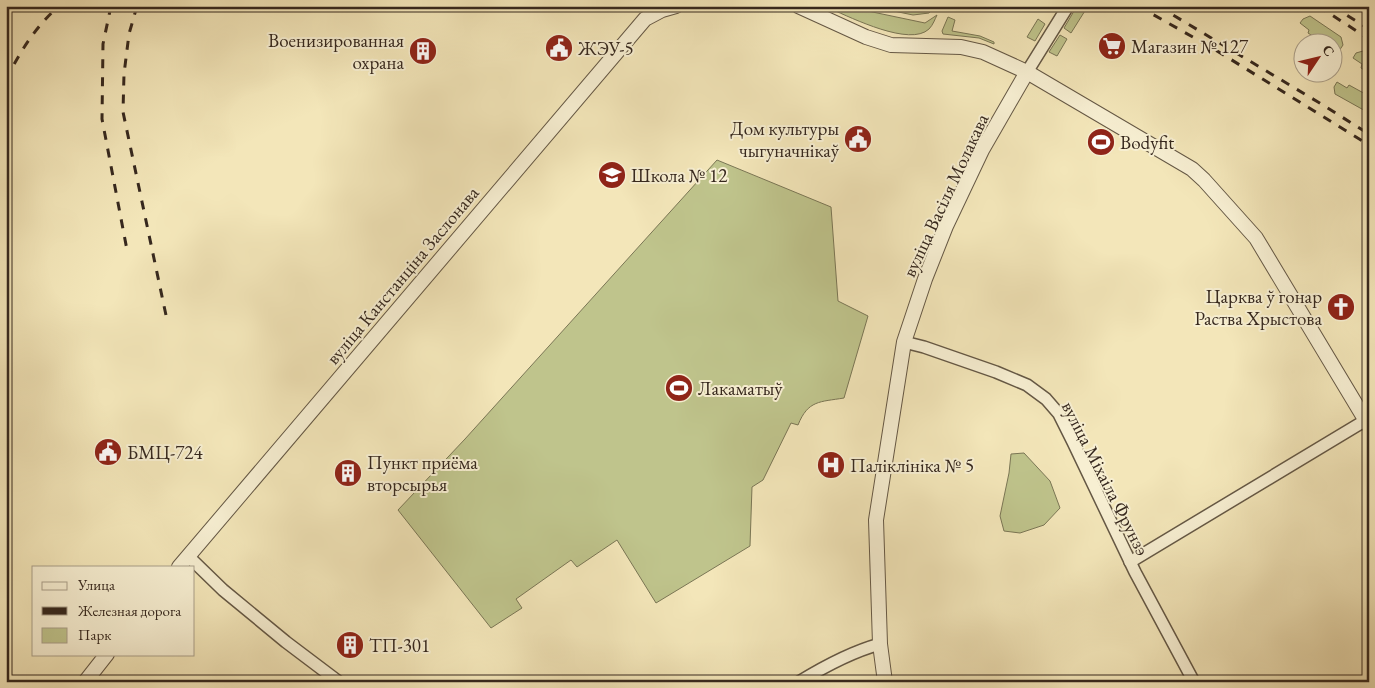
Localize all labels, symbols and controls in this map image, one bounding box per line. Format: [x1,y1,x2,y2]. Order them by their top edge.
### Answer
place label: Военизированная охрана [268,28,405,75]
supermarket icon: Магазин № 127 [1097,31,1127,61]
north arrow [1292,32,1342,82]
public building icon: ЖЭУ-5 [544,33,574,63]
place label: Магазин № 127 [1131,34,1249,59]
building icon: Военизированная охрана [408,36,438,66]
place label: ЖЭУ-5 [577,36,634,61]
text: С [1318,41,1339,60]
street label: вуліца Васіля Молакава [897,109,994,281]
place label: Дом культуры чыгуначнікаў [730,116,840,163]
public building icon: Дом культуры чыгуначнікаў [843,124,873,154]
sports icon: Bodyfit [1086,127,1116,157]
place label: Bodyfit [1120,130,1174,155]
school or university icon: Школа № 12 [597,160,627,190]
place label: Школа № 12 [631,163,727,188]
street label: вуліца Канстанціна Заслонава [320,181,485,370]
place label: Царква ў гонар Раства Хрыстова [1194,284,1322,331]
church icon: Царква ў гонар Раства Хрыстова [1326,292,1356,322]
sports icon: Лакаматыў [664,373,694,403]
place label: Лакаматыў [698,376,783,401]
street label: вуліца Міхаіла Фрунзэ [1056,397,1155,560]
public building icon: БМЦ-724 [93,437,123,467]
place label: БМЦ-724 [127,440,203,465]
place label: Пункт приёма вторсырья [367,450,478,497]
hospital icon: Паліклініка № 5 [816,450,846,480]
place label: Паліклініка № 5 [850,453,974,478]
building icon: Пункт приёма вторсырья [333,458,363,488]
legend [32,566,195,656]
text: Улица [77,575,115,594]
text: Железная дорога [77,601,181,620]
text: Парк [78,625,111,644]
building icon: ТП-301 [335,630,365,660]
place label: ТП-301 [369,633,430,658]

